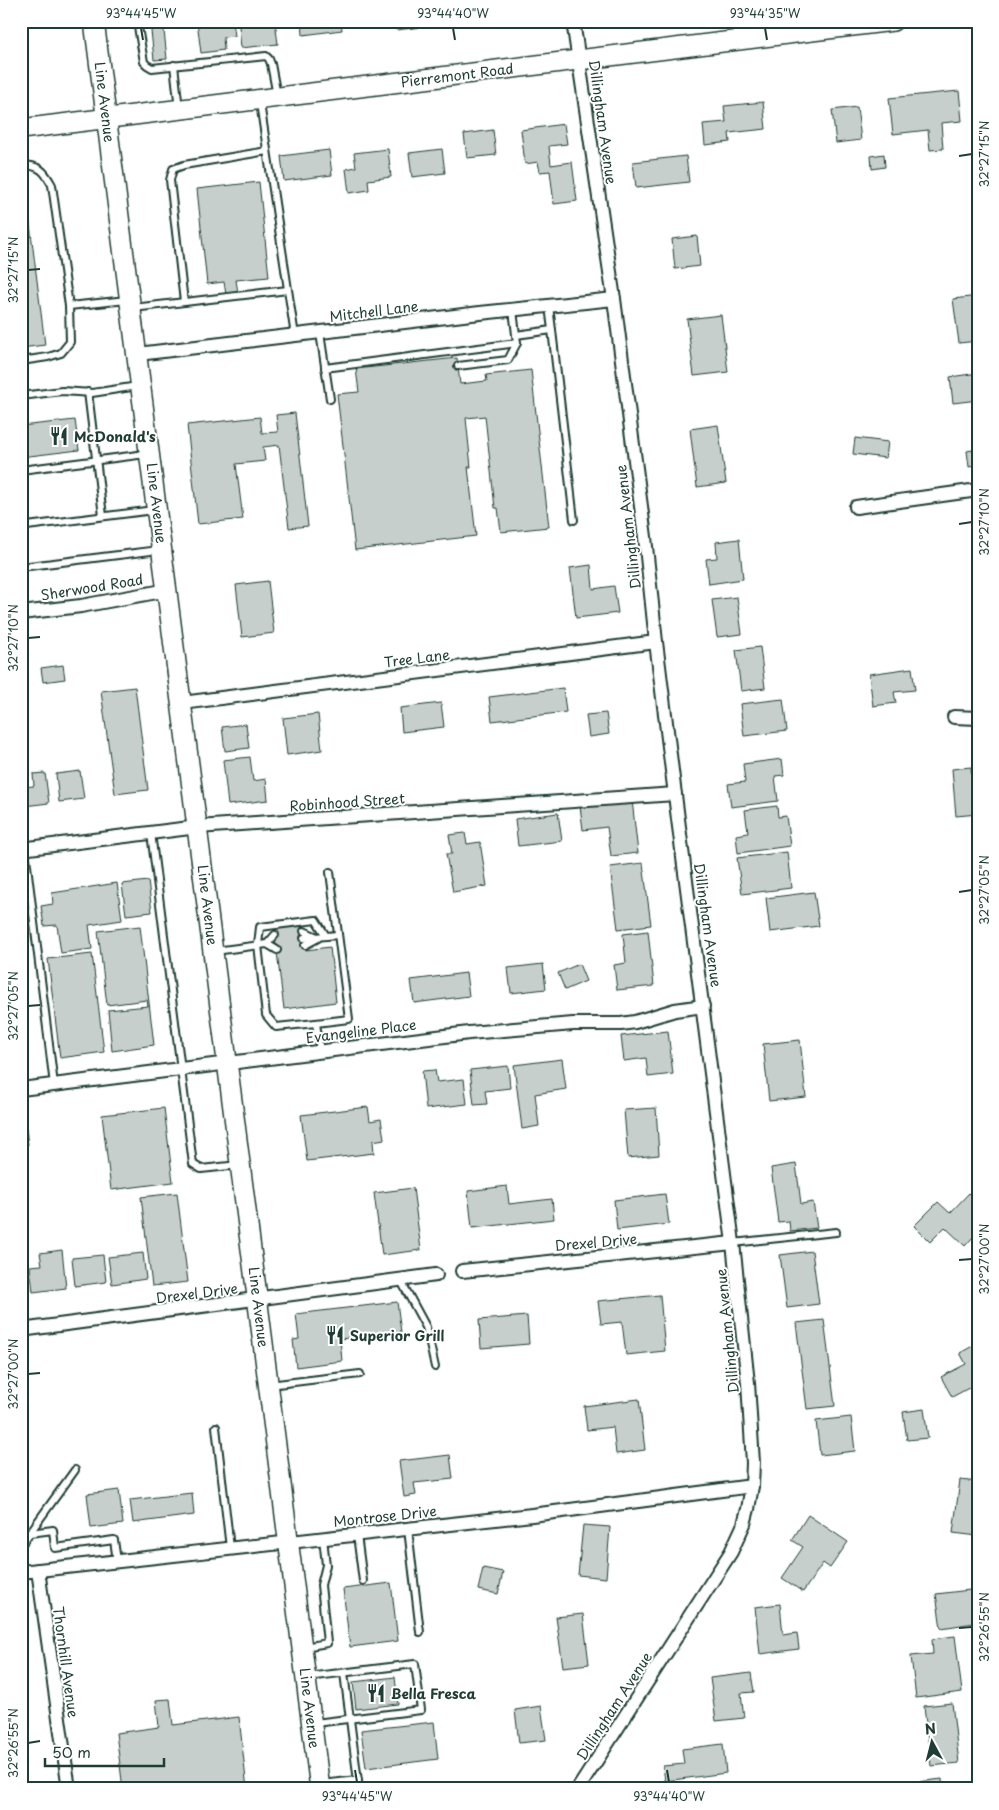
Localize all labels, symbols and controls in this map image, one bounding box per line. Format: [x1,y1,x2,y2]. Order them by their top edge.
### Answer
text: 93°44'45"W [106,4,177,22]
text: 93°44'40"W [417,4,490,22]
text: 93°44'35"W [730,4,801,22]
street label: Pierremont Road [399,58,515,92]
street label: Dillingham Avenue [584,58,622,186]
street label: Line Avenue [90,61,120,144]
text: 32°27'15"N [975,121,993,187]
text: 32°27'15"N [4,237,22,303]
street label: Mitchell Lane [328,295,420,327]
restaurant icon: McDonald's [48,425,70,447]
place label: McDonald's [74,426,156,447]
street label: Line Avenue [142,462,172,545]
street label: Dillingham Avenue [610,463,646,591]
text: 32°27'10"N [975,488,993,556]
street label: Sherwood Road [39,569,145,605]
text: 32°27'10"N [4,604,22,672]
street label: Tree Lane [383,644,451,672]
street label: Robinhood Street [289,787,406,817]
text: 32°27'05"N [975,855,993,925]
street label: Dillingham Avenue [689,861,727,989]
street label: Line Avenue [193,864,223,947]
text: 32°27'05"N [4,971,22,1041]
street label: Evangeline Place [305,1014,417,1048]
text: 32°27'00"N [975,1224,993,1294]
street label: Drexel Drive [554,1228,638,1256]
street label: Line Avenue [244,1266,274,1349]
street label: Dillingham Avenue [710,1267,744,1394]
street label: Drexel Drive [155,1278,239,1308]
restaurant icon: Superior Grill [324,1324,346,1346]
place label: Superior Grill [350,1325,444,1346]
text: 32°27'00"N [4,1339,22,1409]
street label: Montrose Drive [332,1500,438,1532]
text: 32°26'55"N [975,1592,993,1662]
street label: Thornhill Avenue [48,1605,84,1719]
street label: Dillingham Avenue [571,1647,657,1764]
street label: Line Avenue [295,1667,325,1750]
restaurant icon: Bella Fresca [365,1682,387,1704]
place label: Bella Fresca [391,1683,476,1704]
text: 32°26'55"N [4,1708,22,1778]
north arrow [906,1718,956,1768]
text: N [924,1718,937,1740]
scale bar [45,1735,164,1767]
text: 50 m [52,1740,91,1763]
text: 93°44'45"W [322,1787,393,1805]
text: 93°44'40"W [633,1787,706,1805]

